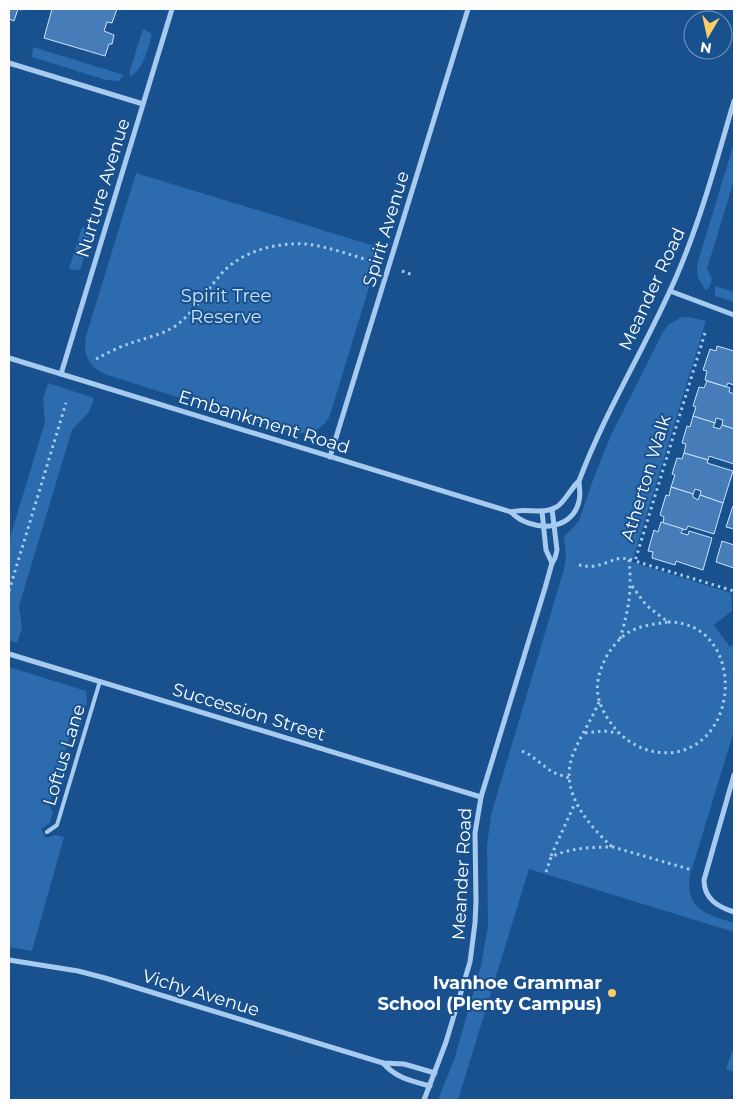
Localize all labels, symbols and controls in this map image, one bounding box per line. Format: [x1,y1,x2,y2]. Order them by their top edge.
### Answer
north arrow [683,10,733,60]
text: N [699,38,713,58]
street label: Nurture Avenue [71,116,135,260]
street label: Spirit Avenue [358,168,414,290]
street label: Meander Road [614,224,690,354]
park label: Spirit Tree Reserve [181,285,271,328]
street label: Embankment Road [176,385,352,459]
street label: Atherton Walk [616,412,676,544]
street label: Succession Street [170,678,328,746]
street label: Loftus Lane [38,701,90,808]
street label: Meander Road [448,807,476,941]
street label: Vichy Avenue [140,965,262,1021]
place label: Ivanhoe Grammar School (Plenty Campus) [378,972,602,1015]
marker: Ivanhoe Grammar School (Plenty Campus) [606,987,618,999]

